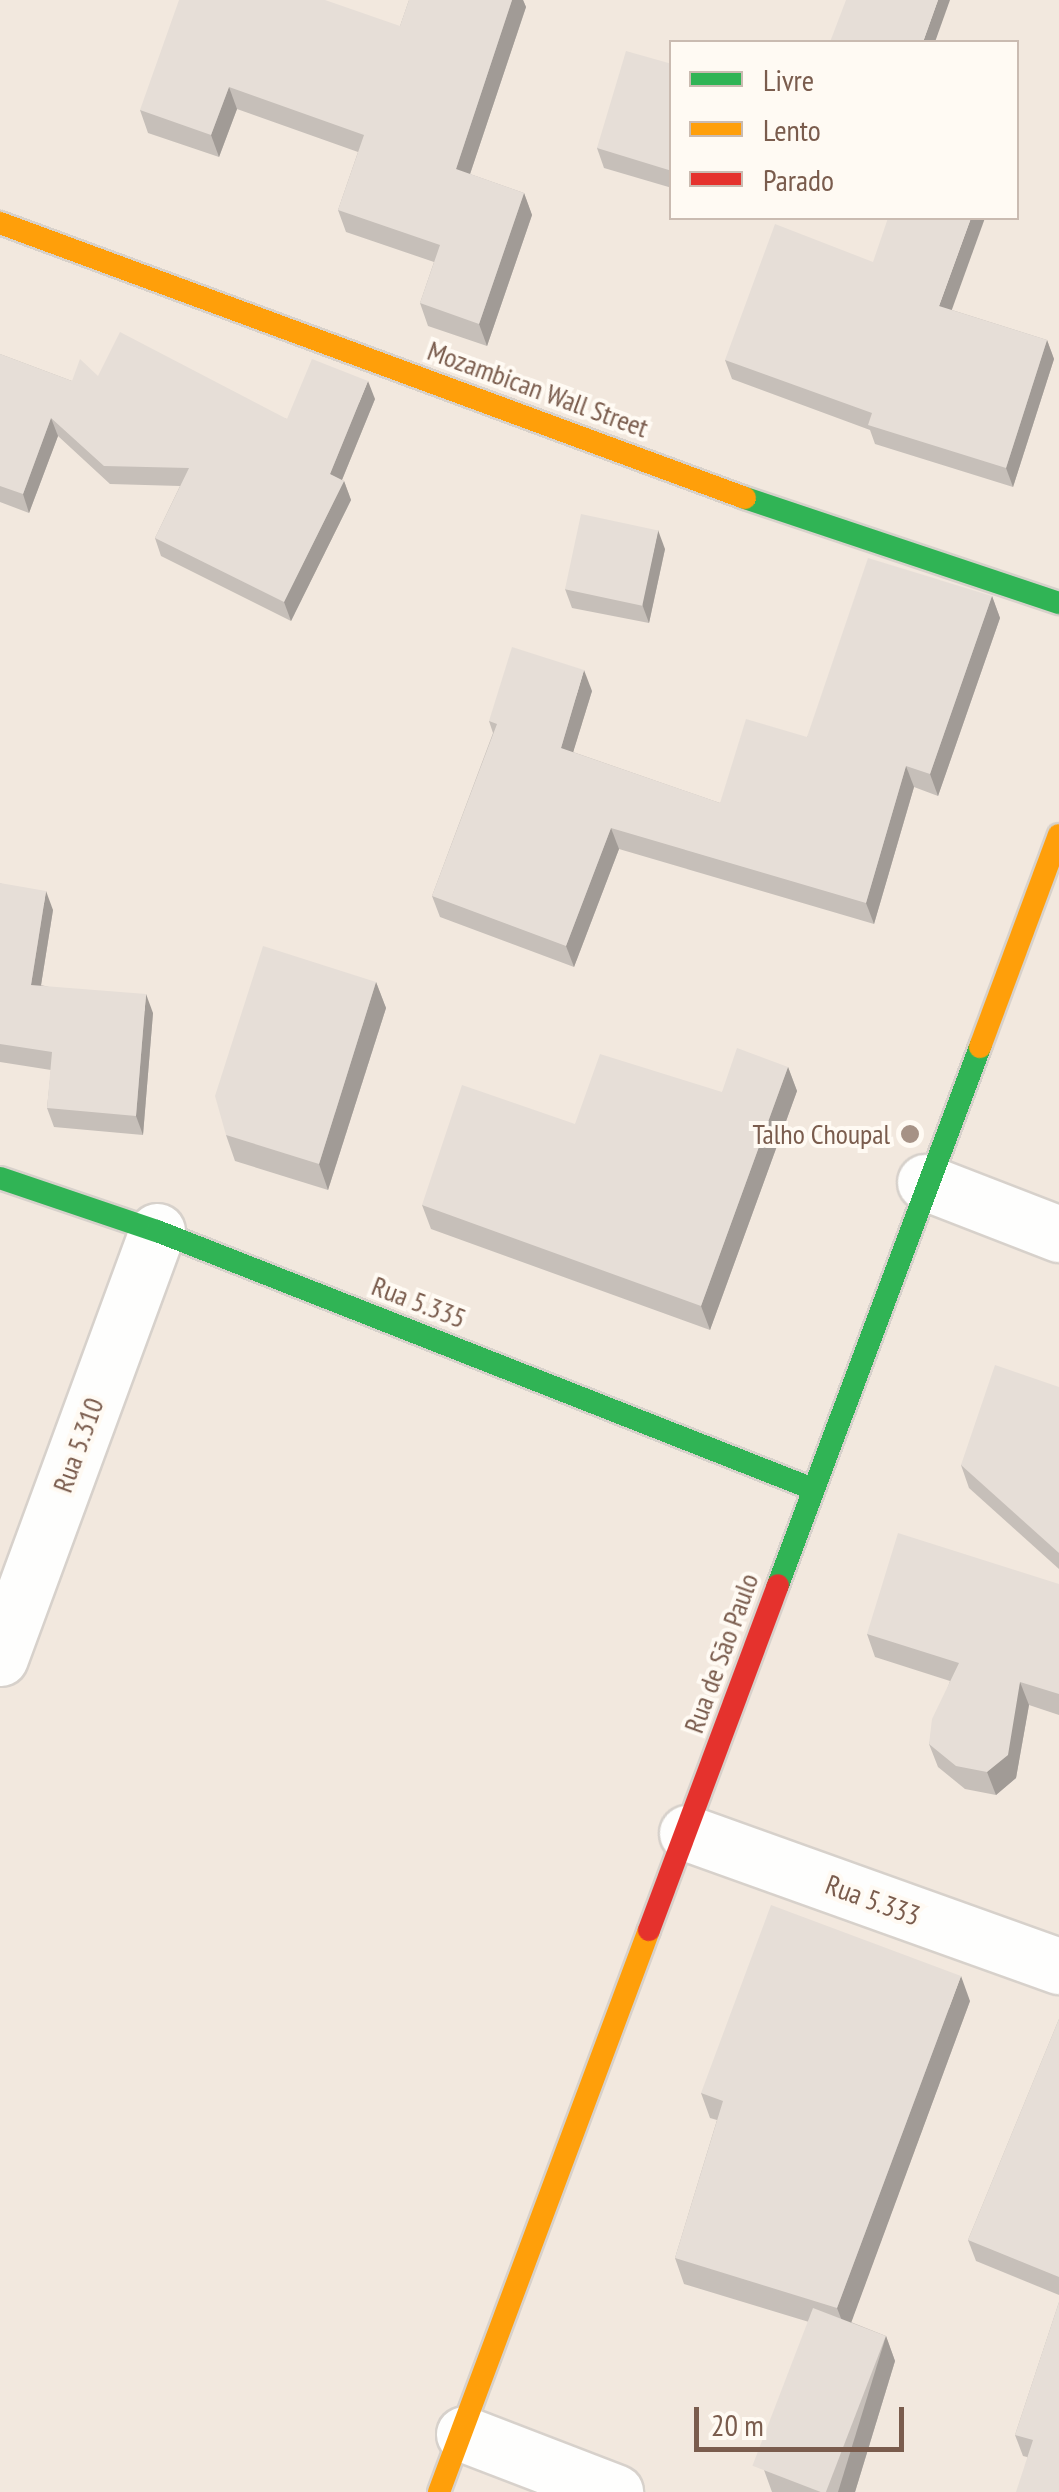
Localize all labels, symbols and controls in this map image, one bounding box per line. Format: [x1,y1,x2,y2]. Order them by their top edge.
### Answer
legend [669,40,1019,220]
text: Livre [763,60,814,99]
text: Lento [763,110,821,149]
text: Parado [763,160,834,199]
street label: Mozambican Wall Street [423,333,653,445]
place label: Talho Choupal [752,1117,890,1151]
marker: Talho Choupal [899,1123,921,1145]
street label: Rua 5.335 [367,1269,471,1335]
street label: Rua 5.310 [45,1393,111,1497]
street label: Rua de São Paulo [677,1569,765,1737]
street label: Rua 5.333 [821,1867,925,1933]
scale bar [699,2387,909,2449]
text: 20 m [711,2405,764,2444]

